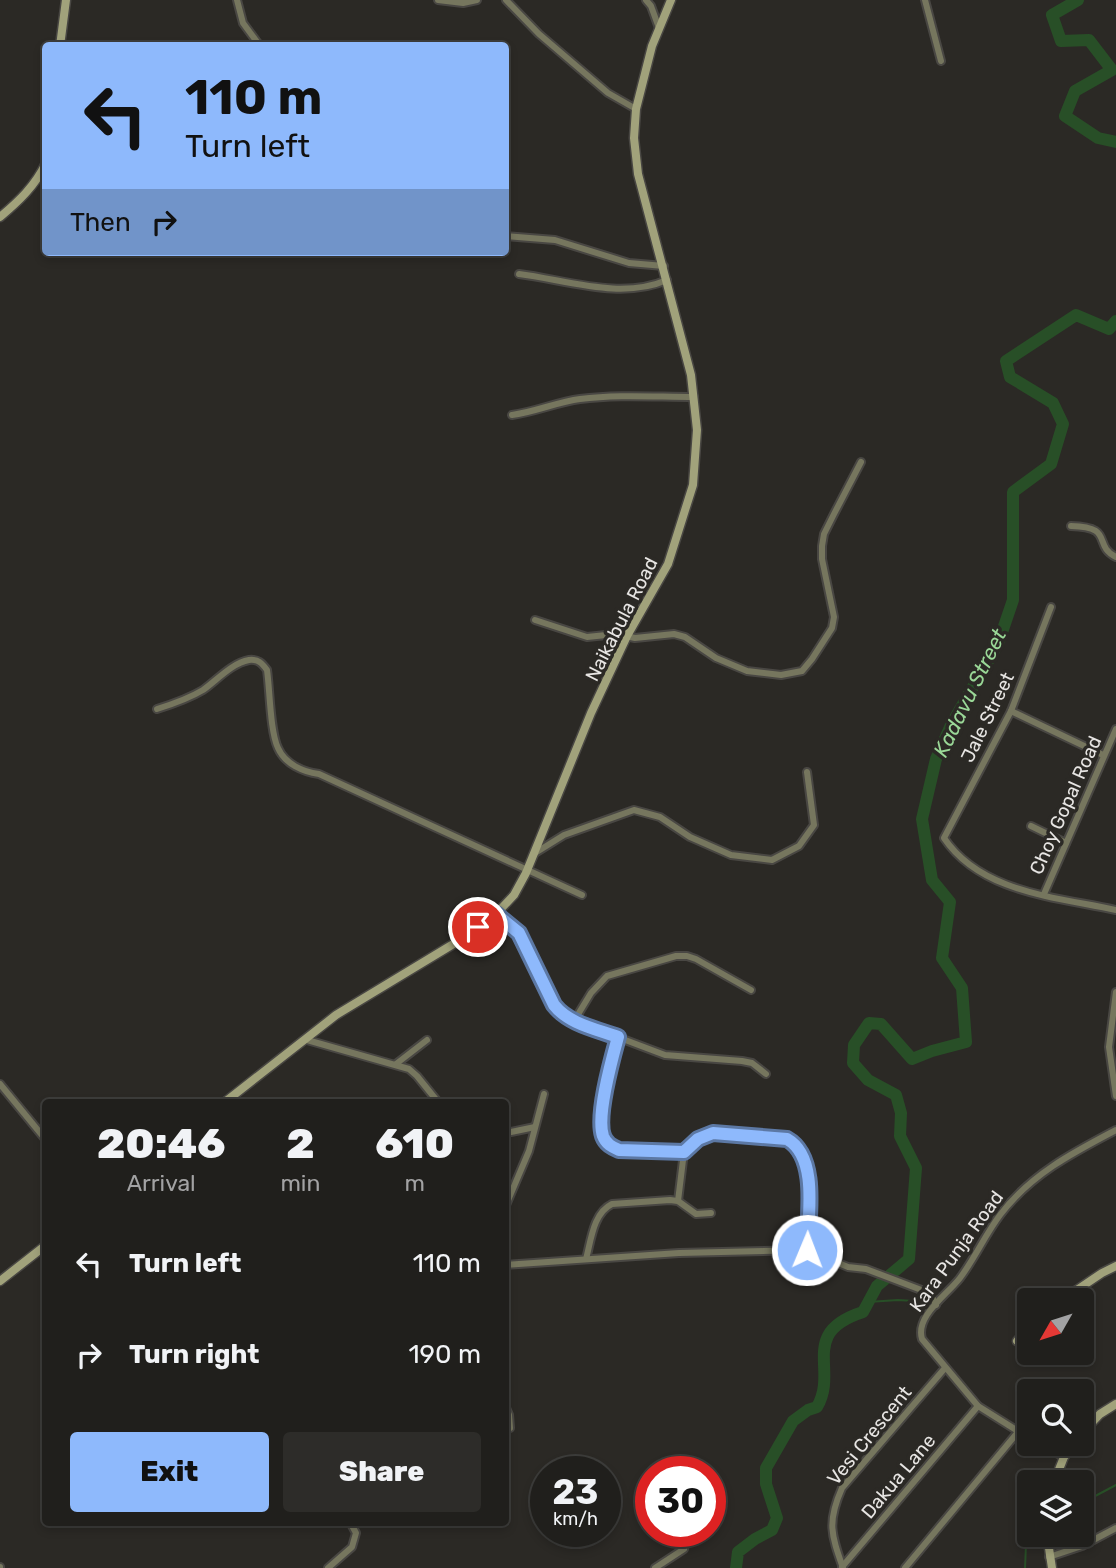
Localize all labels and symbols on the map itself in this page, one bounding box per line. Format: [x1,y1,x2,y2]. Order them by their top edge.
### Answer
street label: Naikabula Road [580,553,663,685]
water label: Kadavu Street [928,624,1012,761]
street label: Jale Street [956,668,1019,766]
street label: Choy Gopal Road [1025,732,1106,878]
pin [448,897,508,957]
street label: Kara Punja Road [905,1186,1008,1316]
position arrow [770,1213,844,1287]
north arrow [1017,1288,1094,1365]
street label: Vesi Crescent [822,1381,917,1490]
street label: Dakua Lane [856,1429,940,1523]
speed limit sign: 30 [635,1456,726,1547]

